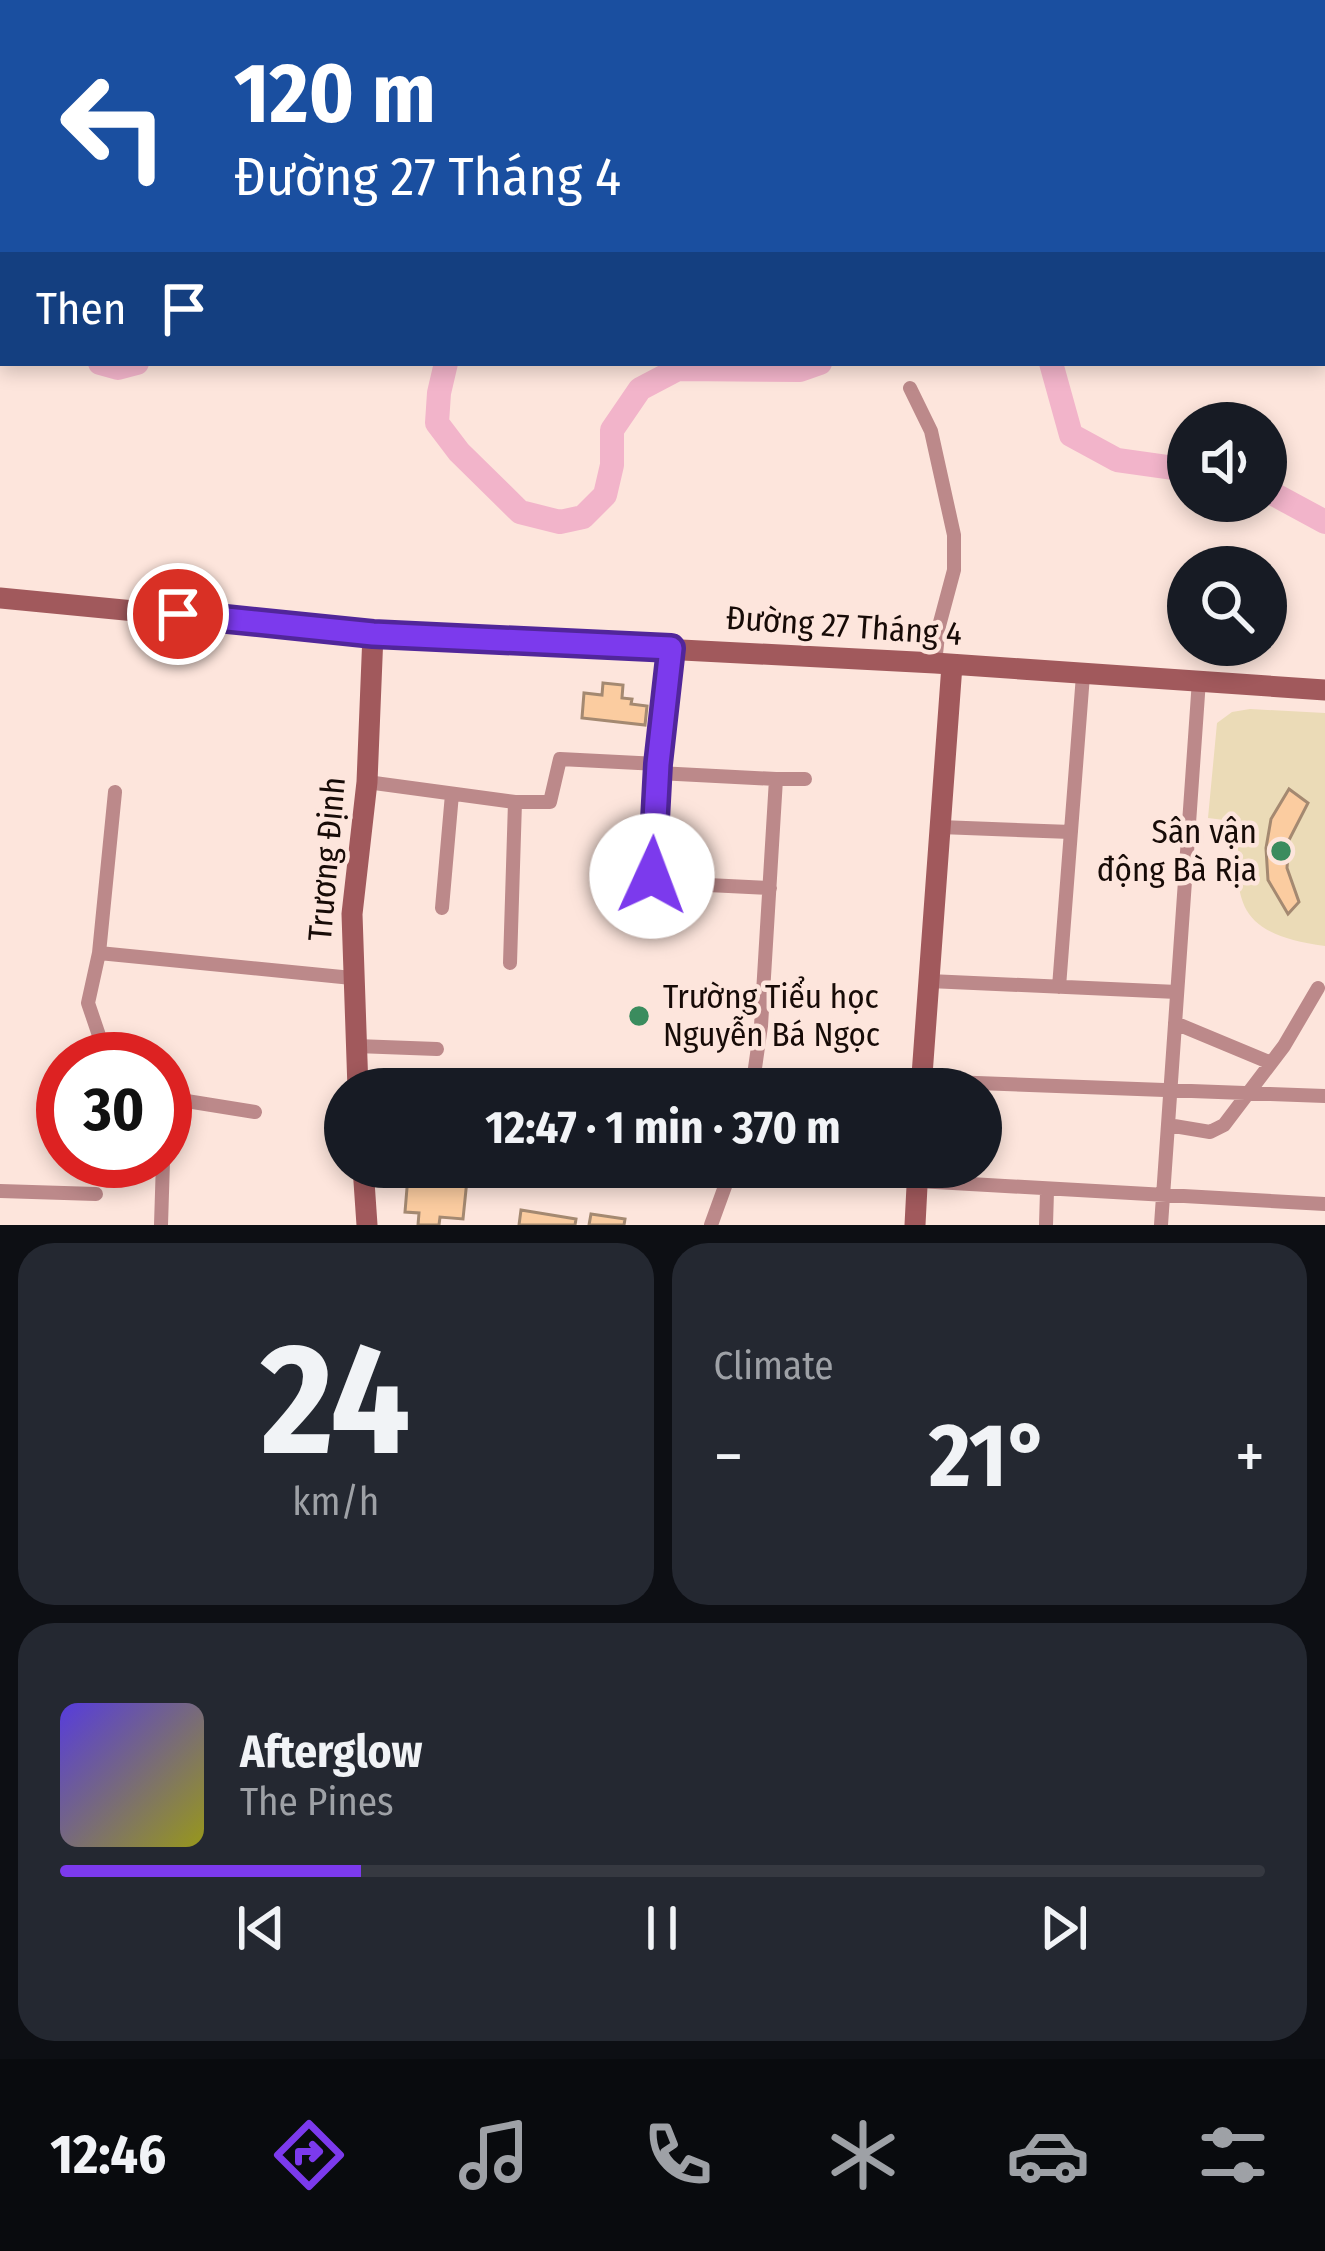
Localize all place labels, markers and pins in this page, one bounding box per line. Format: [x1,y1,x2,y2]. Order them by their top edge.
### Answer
pin [127,563,229,665]
place label: Sân vận động Bà Rịa [1097,812,1257,890]
marker: Sân vận động Bà Rịa [1268,838,1294,864]
place label: Trường Tiểu học Nguyễn Bá Ngọc [663,976,880,1055]
marker: Trường Tiểu học Nguyễn Bá Ngọc [626,1003,652,1029]

